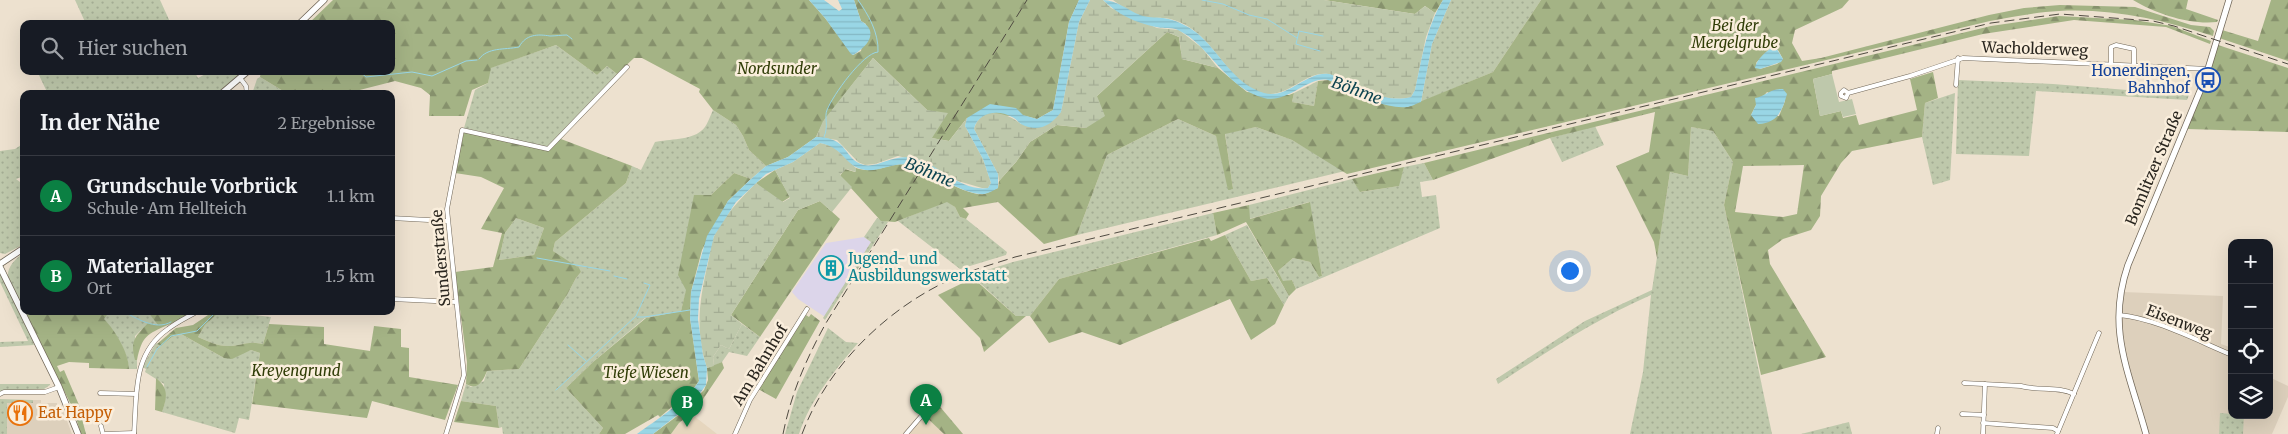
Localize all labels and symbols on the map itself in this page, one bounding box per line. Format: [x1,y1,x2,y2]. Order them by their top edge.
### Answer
park label: Bei der Mergelgrube [1691,16,1778,52]
street label: Wacholderweg [1980,37,2089,60]
park label: Nordsunder [737,59,818,78]
place label: Honerdingen, Bahnhof [2091,61,2191,97]
bus stop icon: Honerdingen, Bahnhof [2195,67,2221,93]
water label: Böhme [1329,72,1385,108]
street label: Bomlitzer Straße [2121,108,2186,228]
water label: Böhme [902,153,958,191]
street label: Sunderstraße [427,209,454,307]
place label: Jugend- und Ausbildungswerkstatt [847,249,1007,285]
building icon: Jugend- und Ausbildungswerkstatt [818,255,844,281]
your location [1557,258,1583,284]
street label: Eisenweg [2144,300,2215,343]
street label: Am Bahnhof [727,320,792,410]
park label: Kreyengrund [251,361,341,380]
park label: Tiefe Wiesen [603,363,689,382]
pin: A [910,384,942,425]
pin: B [671,386,703,427]
restaurant icon: Eat Happy [7,400,33,426]
place label: Eat Happy [38,403,113,422]

